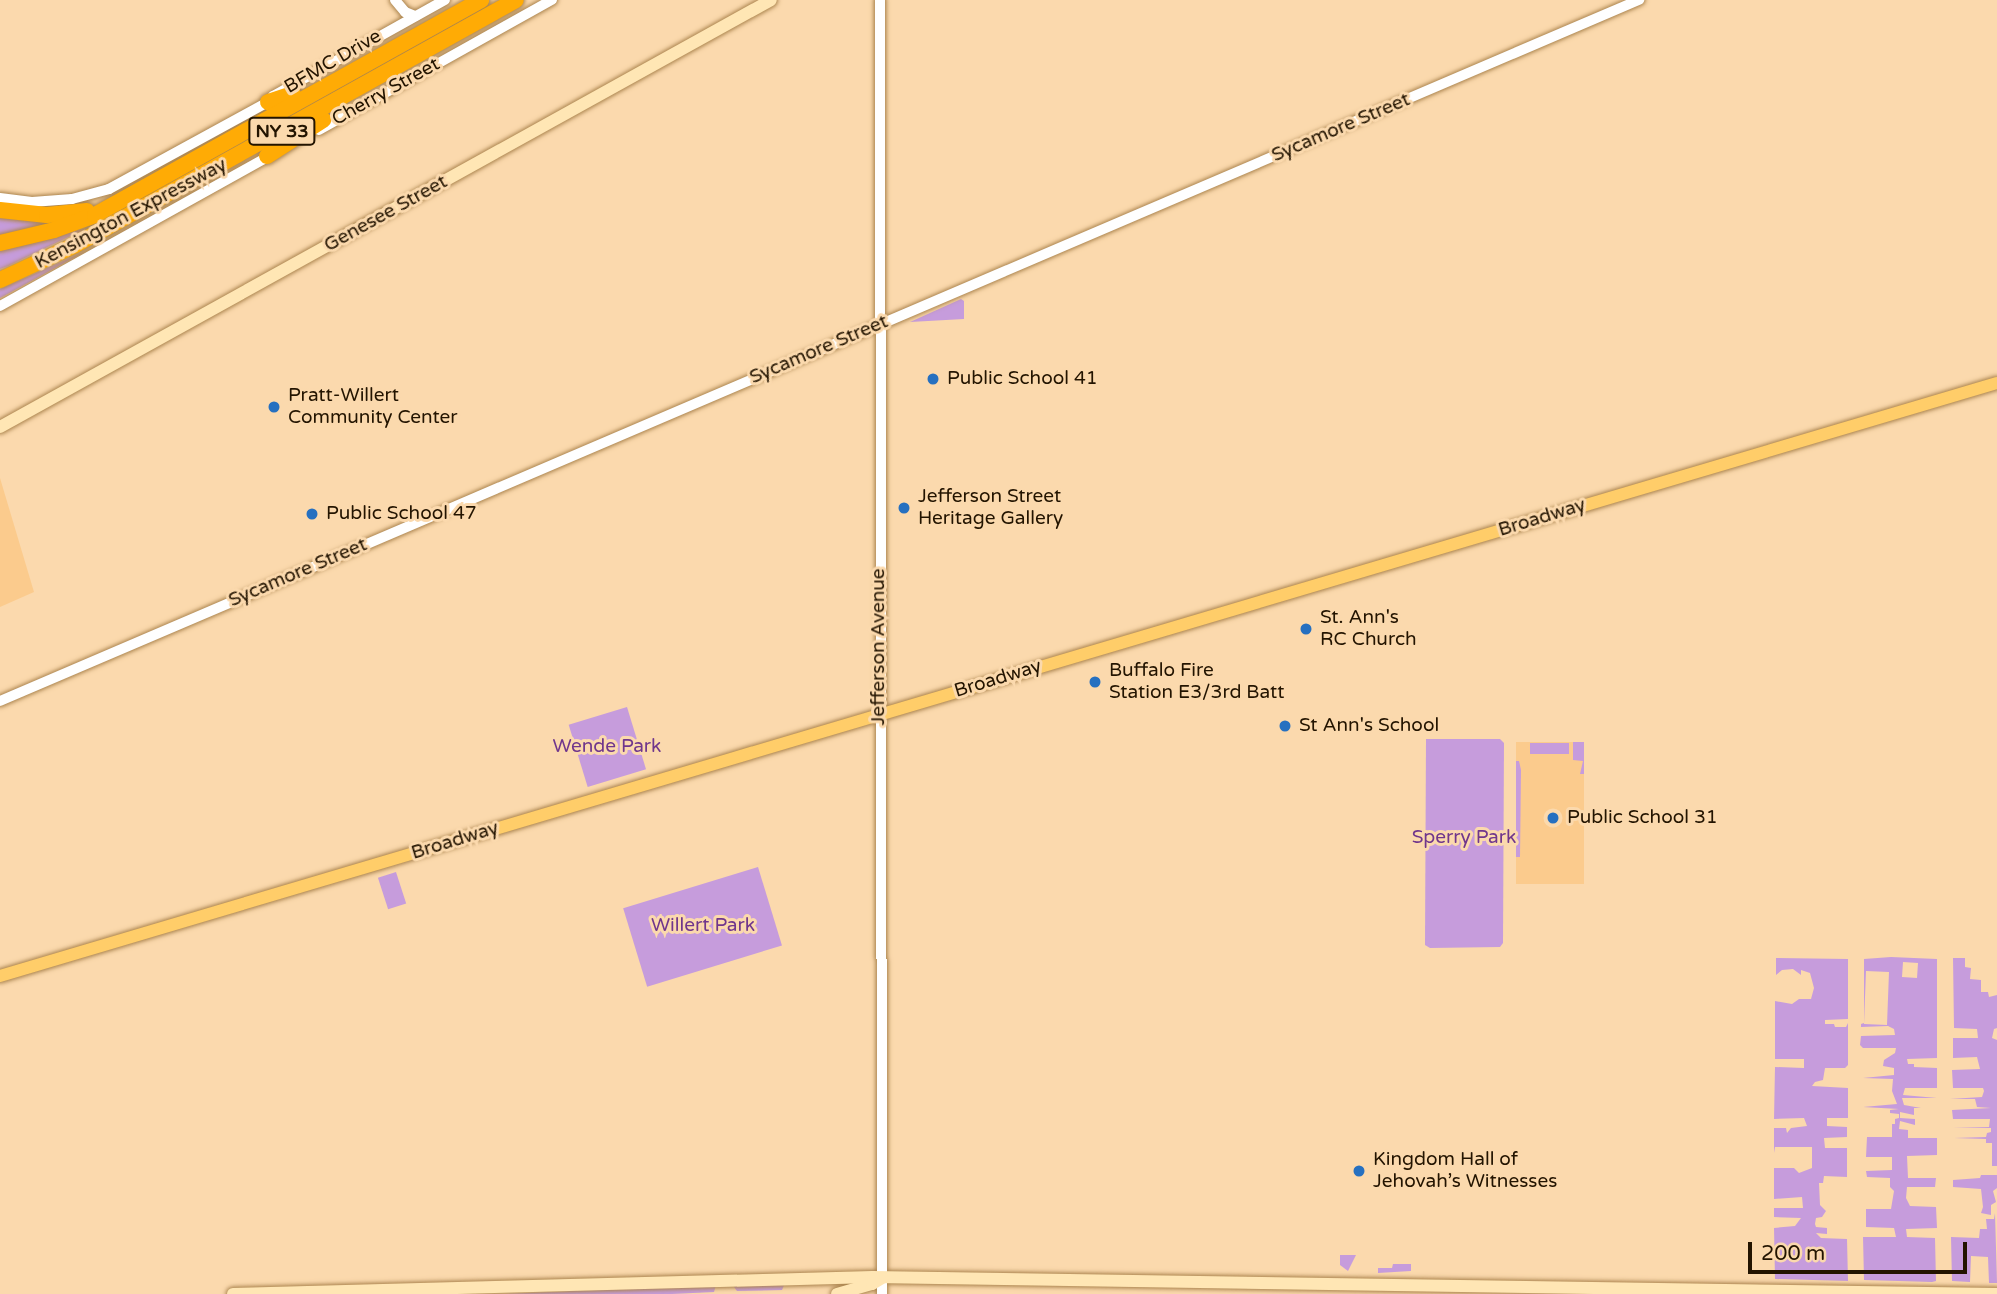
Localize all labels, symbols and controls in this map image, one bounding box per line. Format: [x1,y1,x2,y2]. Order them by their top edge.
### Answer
street label: BFMC Drive [281,25,385,99]
street label: Cherry Street [328,53,444,131]
street label: Sycamore Street [1268,89,1414,167]
road number: NY 33 [247,116,317,146]
street label: Kensington Expressway [31,154,231,274]
street label: Genesee Street [320,171,452,257]
street label: Sycamore Street [746,311,892,389]
place label: Public School 41 [947,368,1098,390]
marker: Public School 41 [925,371,941,387]
place label: Pratt-Willert Community Center [288,385,458,429]
marker: Pratt-Willert Community Center [266,399,282,415]
place label: Jefferson Street Heritage Gallery [918,486,1063,530]
street label: Broadway [1496,494,1588,542]
marker: Jefferson Street Heritage Gallery [896,500,912,516]
place label: Public School 47 [326,503,477,525]
marker: Public School 47 [304,506,320,522]
street label: Sycamore Street [225,534,371,612]
street label: Jefferson Avenue [868,569,890,725]
place label: St. Ann's RC Church [1320,607,1417,651]
marker: St. Ann's RC Church [1298,621,1314,637]
street label: Broadway [952,655,1044,703]
place label: Buffalo Fire Station E3/3rd Batt [1109,660,1285,704]
marker: Buffalo Fire Station E3/3rd Batt [1087,674,1103,690]
place label: St Ann's School [1299,715,1439,737]
marker: St Ann's School [1277,718,1293,734]
park label: Wende Park [553,736,661,758]
place label: Public School 31 [1567,807,1718,829]
marker: Public School 31 [1545,810,1561,826]
street label: Broadway [409,817,501,865]
park label: Sperry Park [1412,827,1516,849]
park label: Willert Park [651,915,755,937]
place label: Kingdom Hall of Jehovah’s Witnesses [1373,1149,1557,1193]
marker: Kingdom Hall of Jehovah’s Witnesses [1351,1163,1367,1179]
scale bar [1752,1228,1971,1272]
text: 200 m [1761,1241,1825,1266]

